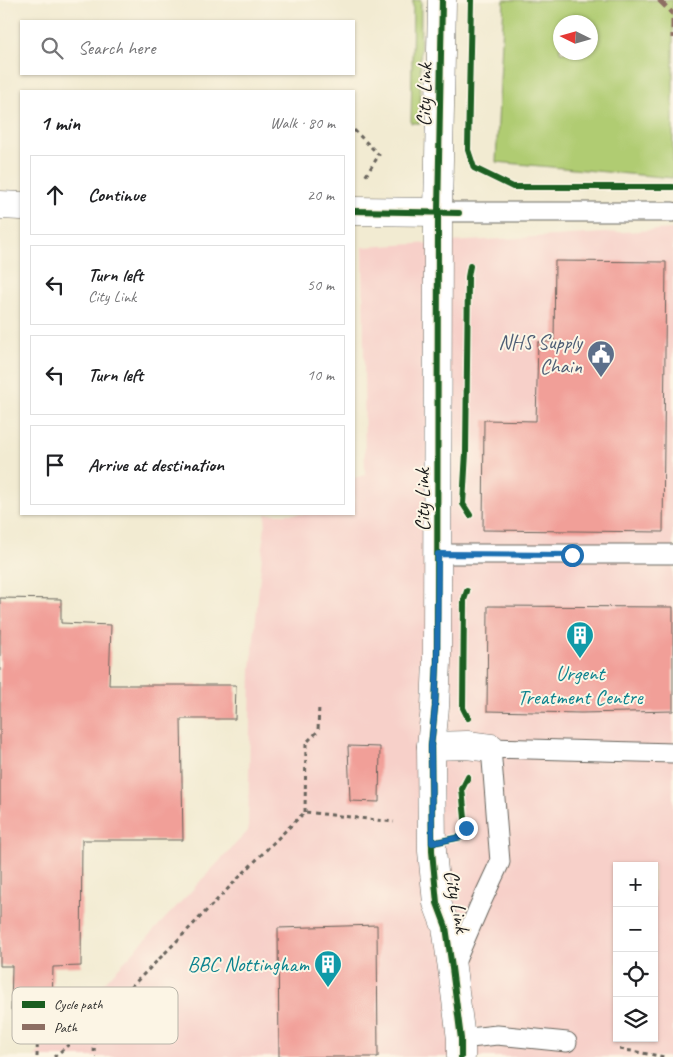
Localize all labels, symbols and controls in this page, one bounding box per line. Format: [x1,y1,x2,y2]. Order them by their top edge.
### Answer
north arrow [553,15,598,60]
search box [20,20,355,75]
icon: search [38,34,66,62]
text: Search here [78,36,155,60]
street label: City Link [410,61,438,127]
text: 1 min [40,110,80,136]
text: Walk · 80 m [270,113,335,133]
icon: ahead [41,181,69,209]
text: Continue [88,183,145,207]
text: 20 m [307,185,334,205]
text: Turn left [88,263,143,287]
icon: left [41,271,69,299]
text: 50 m [307,275,334,295]
text: City Link [88,287,136,307]
place label: NHS Supply Chain [498,329,584,379]
public building icon: NHS Supply Chain [586,339,616,378]
icon: left [41,361,69,389]
text: Turn left [88,363,143,387]
text: 10 m [307,365,334,385]
icon: arrive [41,451,69,479]
text: Arrive at destination [88,453,224,477]
street label: City Link [409,466,435,532]
route start [561,544,584,567]
building icon: Urgent Treatment Centre [565,620,595,659]
place label: Urgent Treatment Centre [517,660,644,710]
route end [455,817,478,840]
map controls [613,862,658,1042]
button: + [613,862,658,907]
street label: City Link [438,868,476,937]
button: − [613,907,658,952]
building icon: BBC Nottingham [313,949,343,988]
place label: BBC Nottingham [187,951,310,977]
button: locate [613,952,658,997]
legend [12,987,178,1044]
text: Cycle path [54,996,103,1013]
button: layers [613,997,658,1042]
text: Path [54,1019,78,1036]

